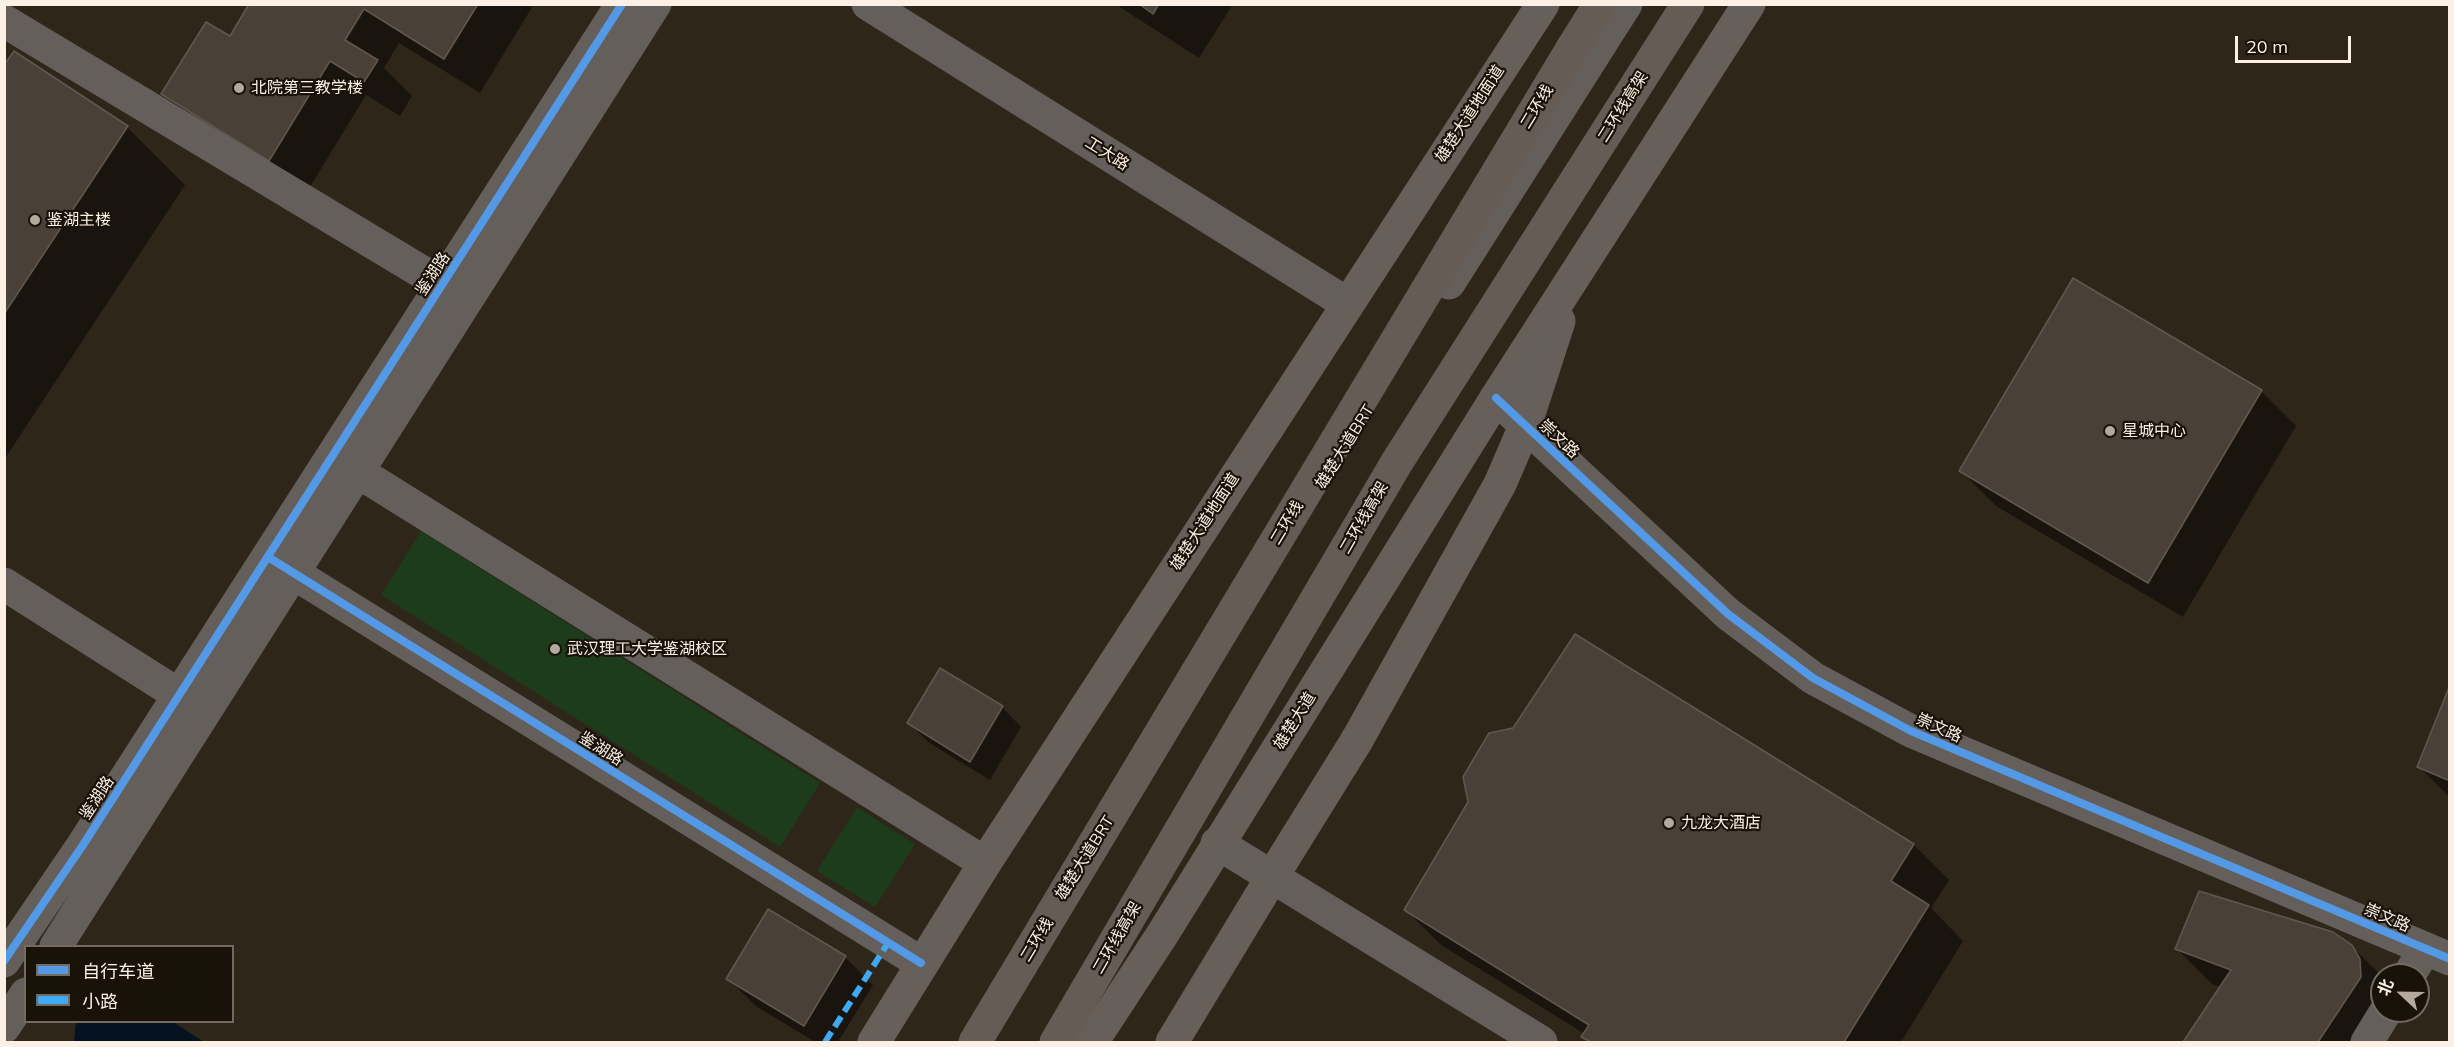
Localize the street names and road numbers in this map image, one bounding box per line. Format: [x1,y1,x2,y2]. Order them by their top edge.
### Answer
street label: 雄楚大道地面道 [1431,62,1509,166]
street label: 二环线高架 [1594,68,1652,146]
street label: 二环线 [1516,81,1558,133]
street label: 工大路 [1082,133,1132,175]
street label: 鉴湖路 [412,249,454,299]
street label: 雄楚大道BRT [1312,402,1378,492]
street label: 崇文路 [1535,416,1583,462]
street label: 雄楚大道地面道 [1166,470,1244,574]
street label: 二环线高架 [1336,479,1392,557]
street label: 二环线 [1266,497,1308,549]
street label: 雄楚大道 [1270,689,1320,753]
street label: 崇文路 [1913,709,1965,747]
street label: 鉴湖路 [576,728,626,770]
street label: 鉴湖路 [76,773,118,823]
street label: 雄楚大道BRT [1052,813,1118,903]
street label: 二环线高架 [1089,899,1145,977]
street label: 崇文路 [2361,900,2413,936]
street label: 二环线 [1016,914,1058,966]

